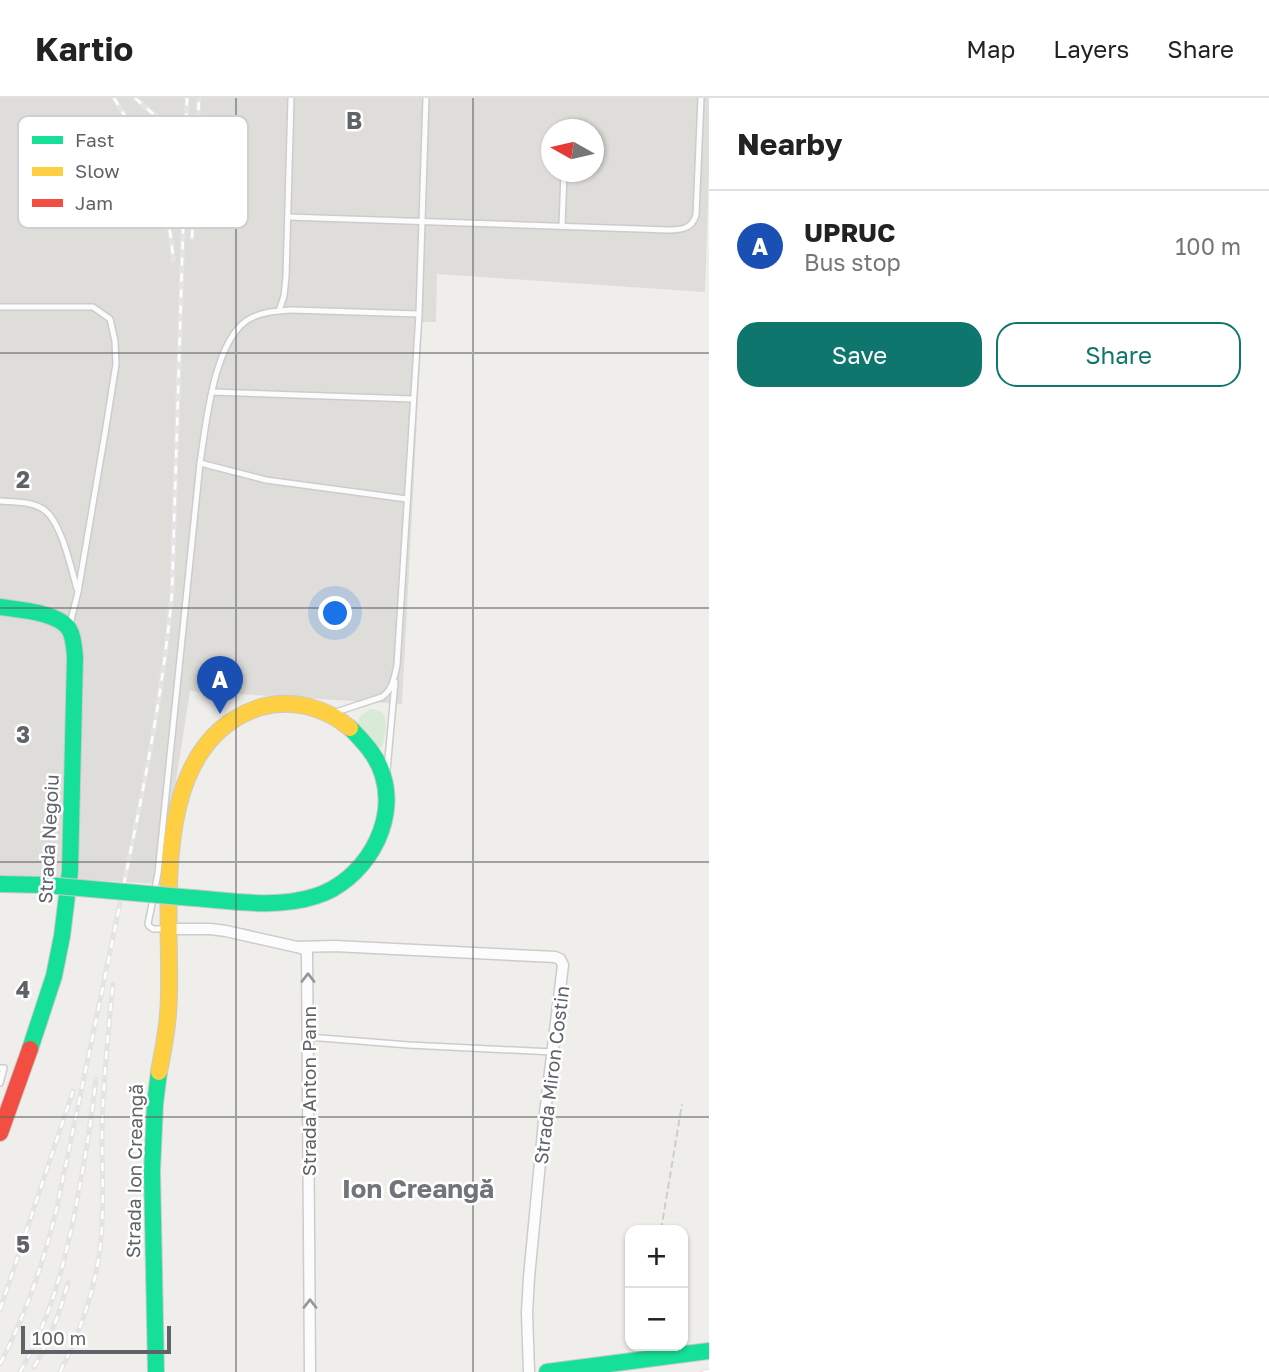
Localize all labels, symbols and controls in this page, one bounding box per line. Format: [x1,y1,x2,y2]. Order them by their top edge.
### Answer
text: Kartio [35,29,133,68]
text: Map [966,34,1015,63]
text: Layers [1053,34,1129,63]
text: Share [1167,34,1234,63]
text: B [346,106,362,134]
legend [18,116,248,228]
north arrow [541,119,604,182]
text: Nearby [737,126,842,162]
text: Fast [75,128,114,151]
text: Slow [75,159,120,182]
text: Jam [75,191,113,214]
text: UPRUC [804,217,896,248]
text: A [752,232,768,260]
text: 100 m [1175,232,1241,260]
text: Bus stop [804,248,901,276]
button: Save [737,322,982,387]
button: Share [996,322,1241,387]
text: 2 [16,465,30,493]
your location [318,596,352,630]
pin: A [197,656,243,714]
text: 3 [16,720,30,748]
street label: Strada Negoiu [33,774,63,904]
one-way arrow [300,973,316,983]
text: 4 [16,975,30,1003]
street label: Strada Miron Costin [529,984,573,1166]
street label: Strada Anton Pann [297,1006,320,1176]
street label: Strada Ion Creangă [121,1084,147,1258]
district label: Ion Creangă [342,1173,494,1204]
map controls [625,1225,688,1351]
button: + [625,1225,688,1288]
text: 5 [16,1230,30,1258]
button: − [625,1288,688,1351]
one-way arrow [302,1298,318,1309]
scale bar [21,1323,172,1355]
text: 100 m [32,1326,86,1349]

